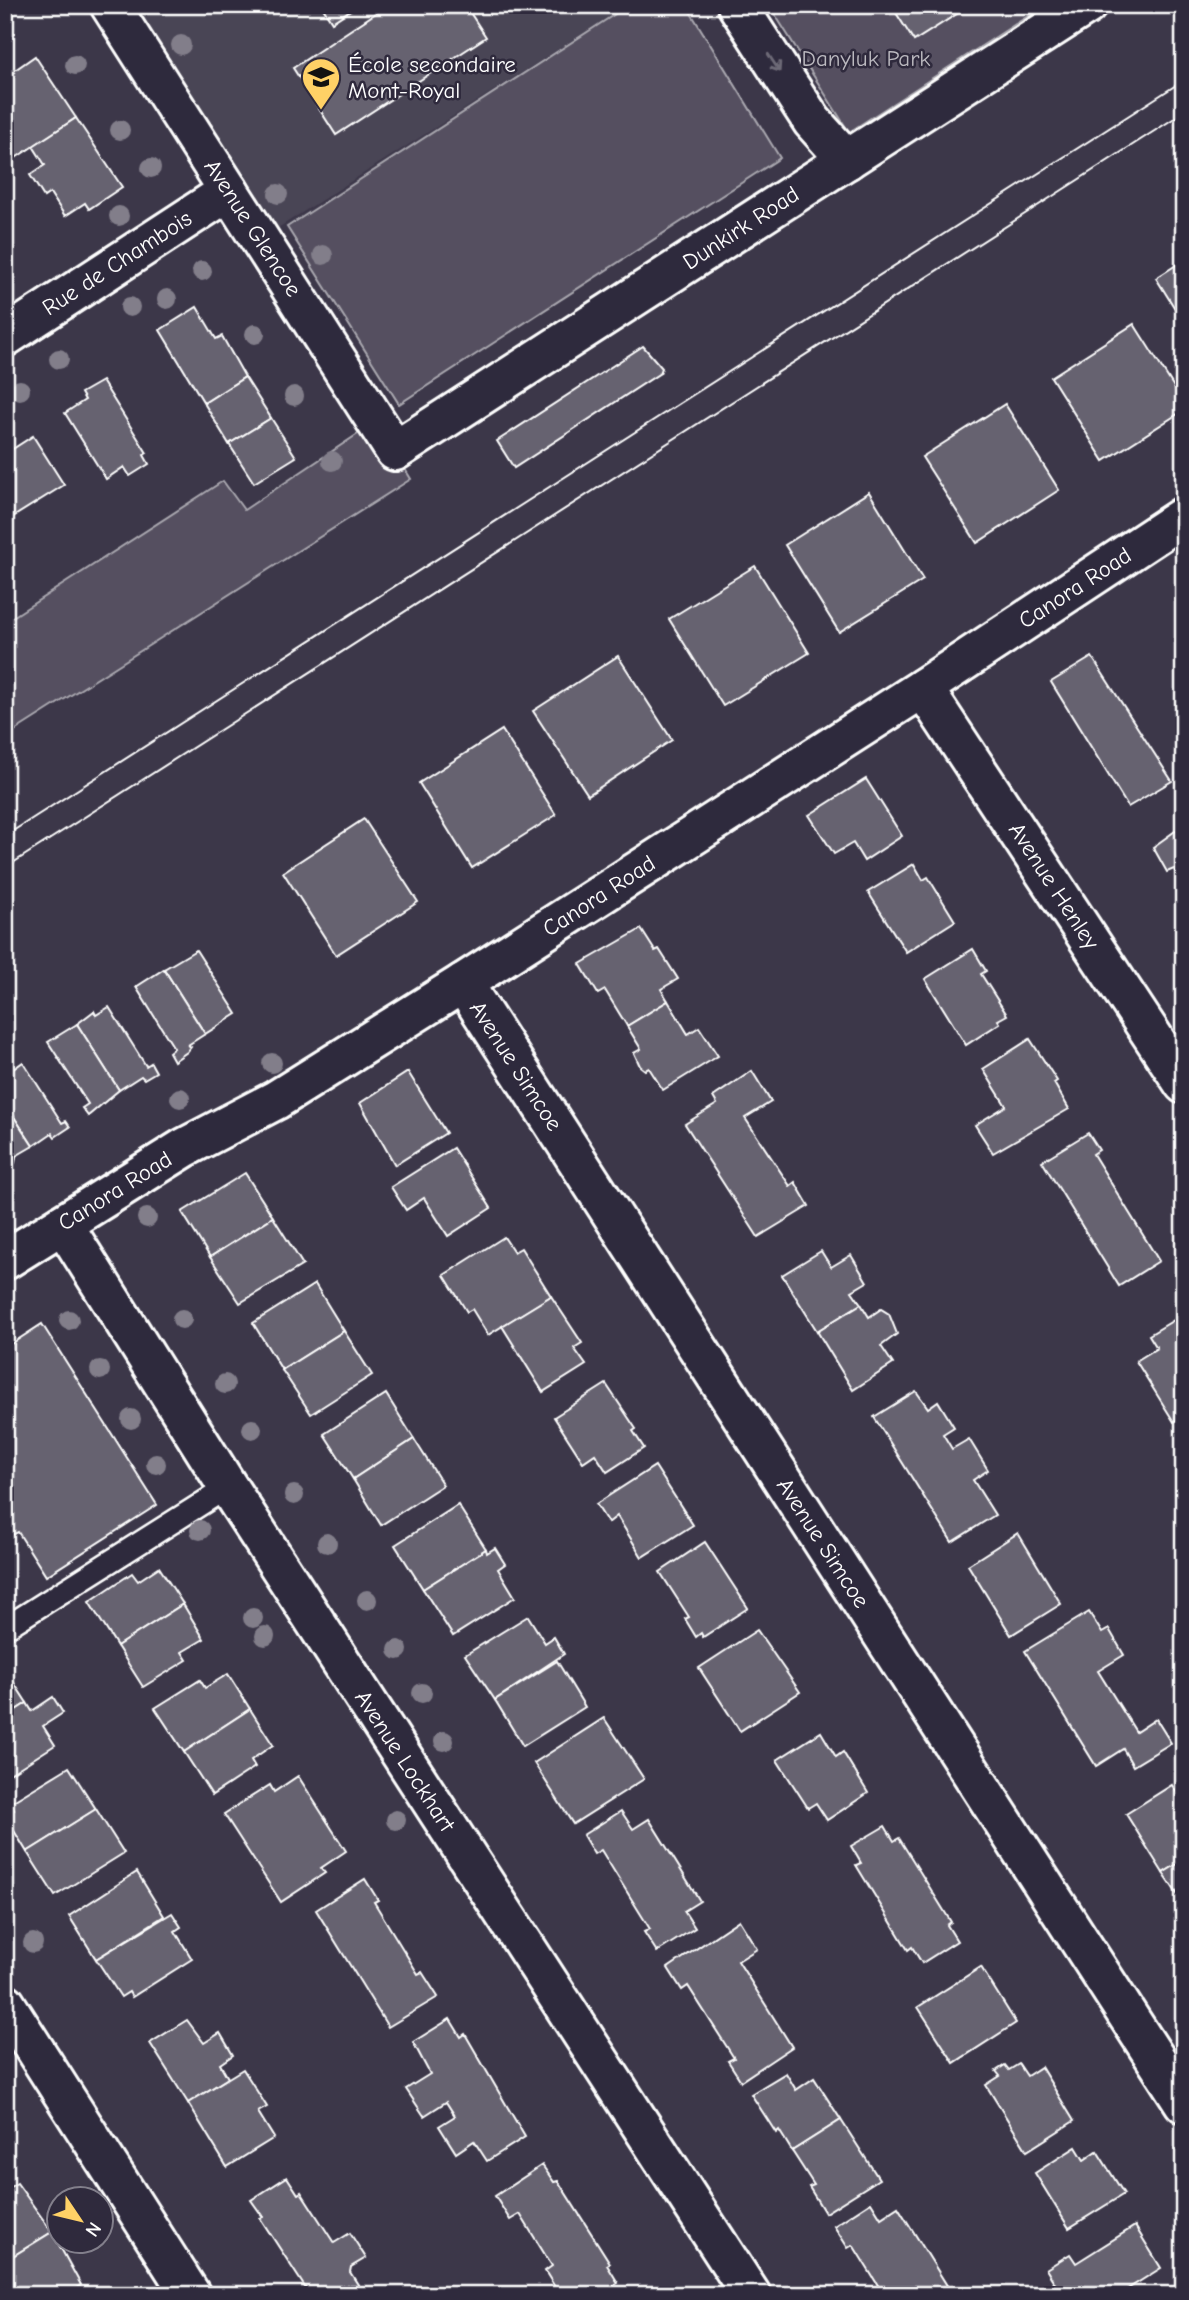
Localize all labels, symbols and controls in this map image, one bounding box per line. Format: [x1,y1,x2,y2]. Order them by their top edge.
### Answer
park label: Danyluk Park [802,45,930,72]
place label: École secondaire Mont-Royal [348,51,516,104]
one-way arrow [768,52,782,72]
school or university icon: École secondaire Mont-Royal [300,56,342,111]
street label: Avenue Glencoe [199,154,307,302]
street label: Dunkirk Road [678,180,804,276]
street label: Rue de Chambois [37,205,197,321]
street label: Canora Road [1014,542,1136,634]
street label: Avenue Henley [1003,818,1105,955]
street label: Canora Road [538,850,660,942]
street label: Avenue Simcoe [464,996,568,1136]
street label: Canora Road [53,1145,177,1237]
street label: Avenue Simcoe [771,1473,875,1613]
street label: Avenue Lockhart [349,1685,462,1838]
north arrow [46,2184,116,2254]
text: N [81,2218,106,2241]

